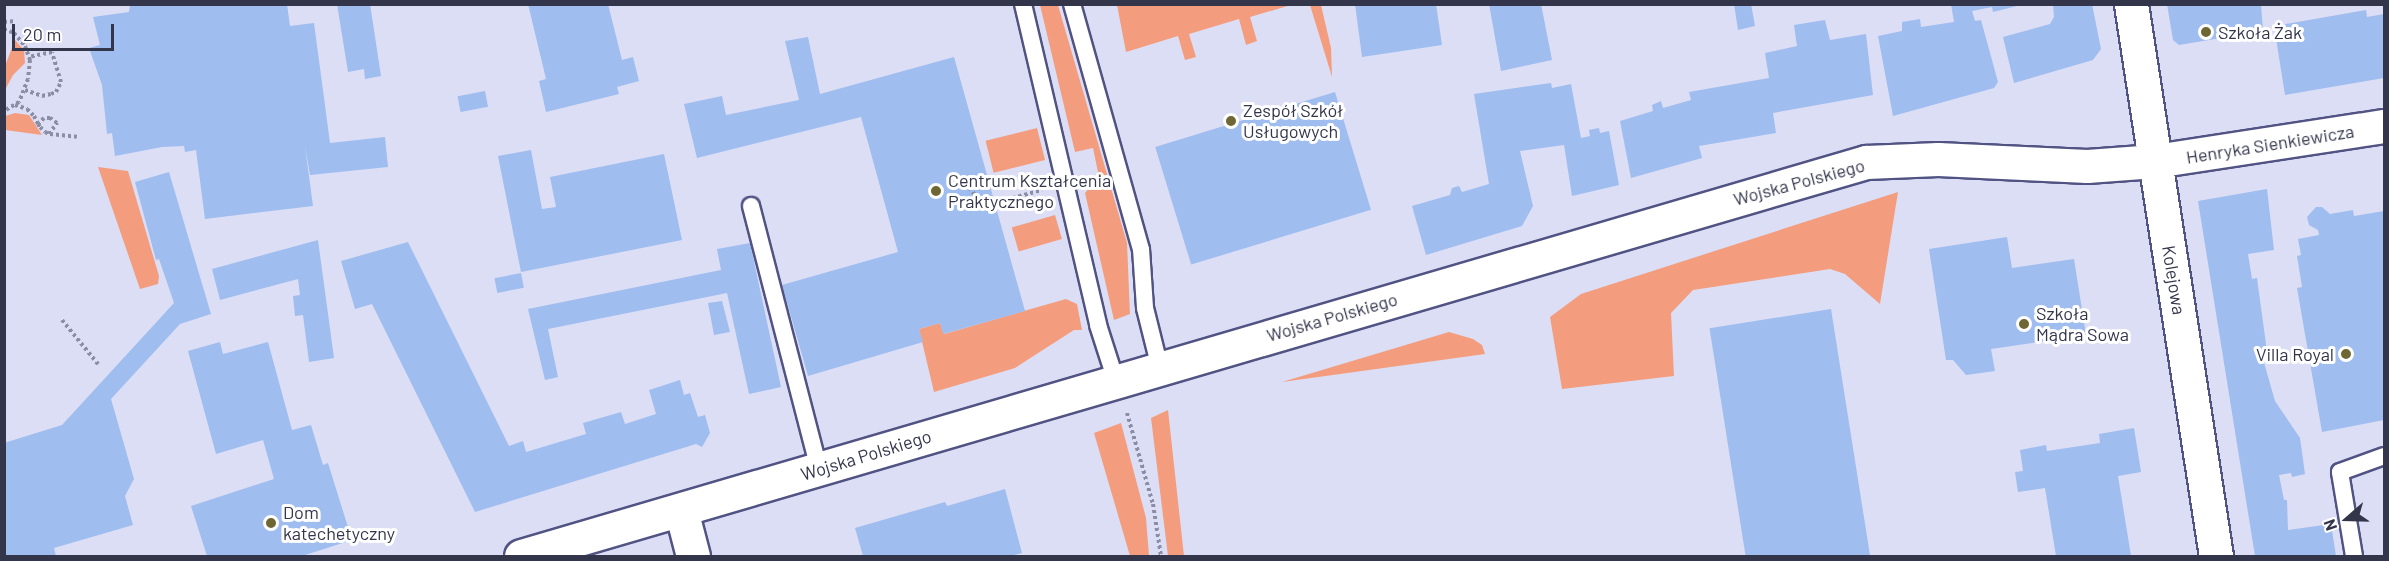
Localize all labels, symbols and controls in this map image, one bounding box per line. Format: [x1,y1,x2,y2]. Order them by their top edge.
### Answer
scale bar [15,12,117,50]
place label: Szkoła Żak [2218,21,2302,43]
text: 20 m [23,23,61,45]
marker: Szkoła Żak [2199,25,2213,39]
place label: Zespół Szkół Usługowych [1243,100,1343,142]
marker: Zespół Szkół Usługowych [1224,114,1238,128]
street label: Henryka Sienkiewicza [2185,120,2355,168]
street label: Wojska Polskiego [1731,154,1867,210]
place label: Centrum Kształcenia Praktycznego [948,170,1111,213]
marker: Centrum Kształcenia Praktycznego [929,184,943,198]
street label: Kolejowa [2158,244,2190,316]
street label: Wojska Polskiego [1264,288,1400,346]
place label: Szkoła Mądra Sowa [2036,303,2129,346]
marker: Szkoła Mądra Sowa [2017,317,2031,331]
place label: Villa Royal [2256,343,2334,365]
marker: Villa Royal [2339,347,2353,361]
street label: Wojska Polskiego [798,425,934,485]
north arrow [2317,489,2377,549]
place label: Dom katechetyczny [283,502,395,544]
marker: Dom katechetyczny [264,516,278,530]
text: N [2319,517,2340,534]

